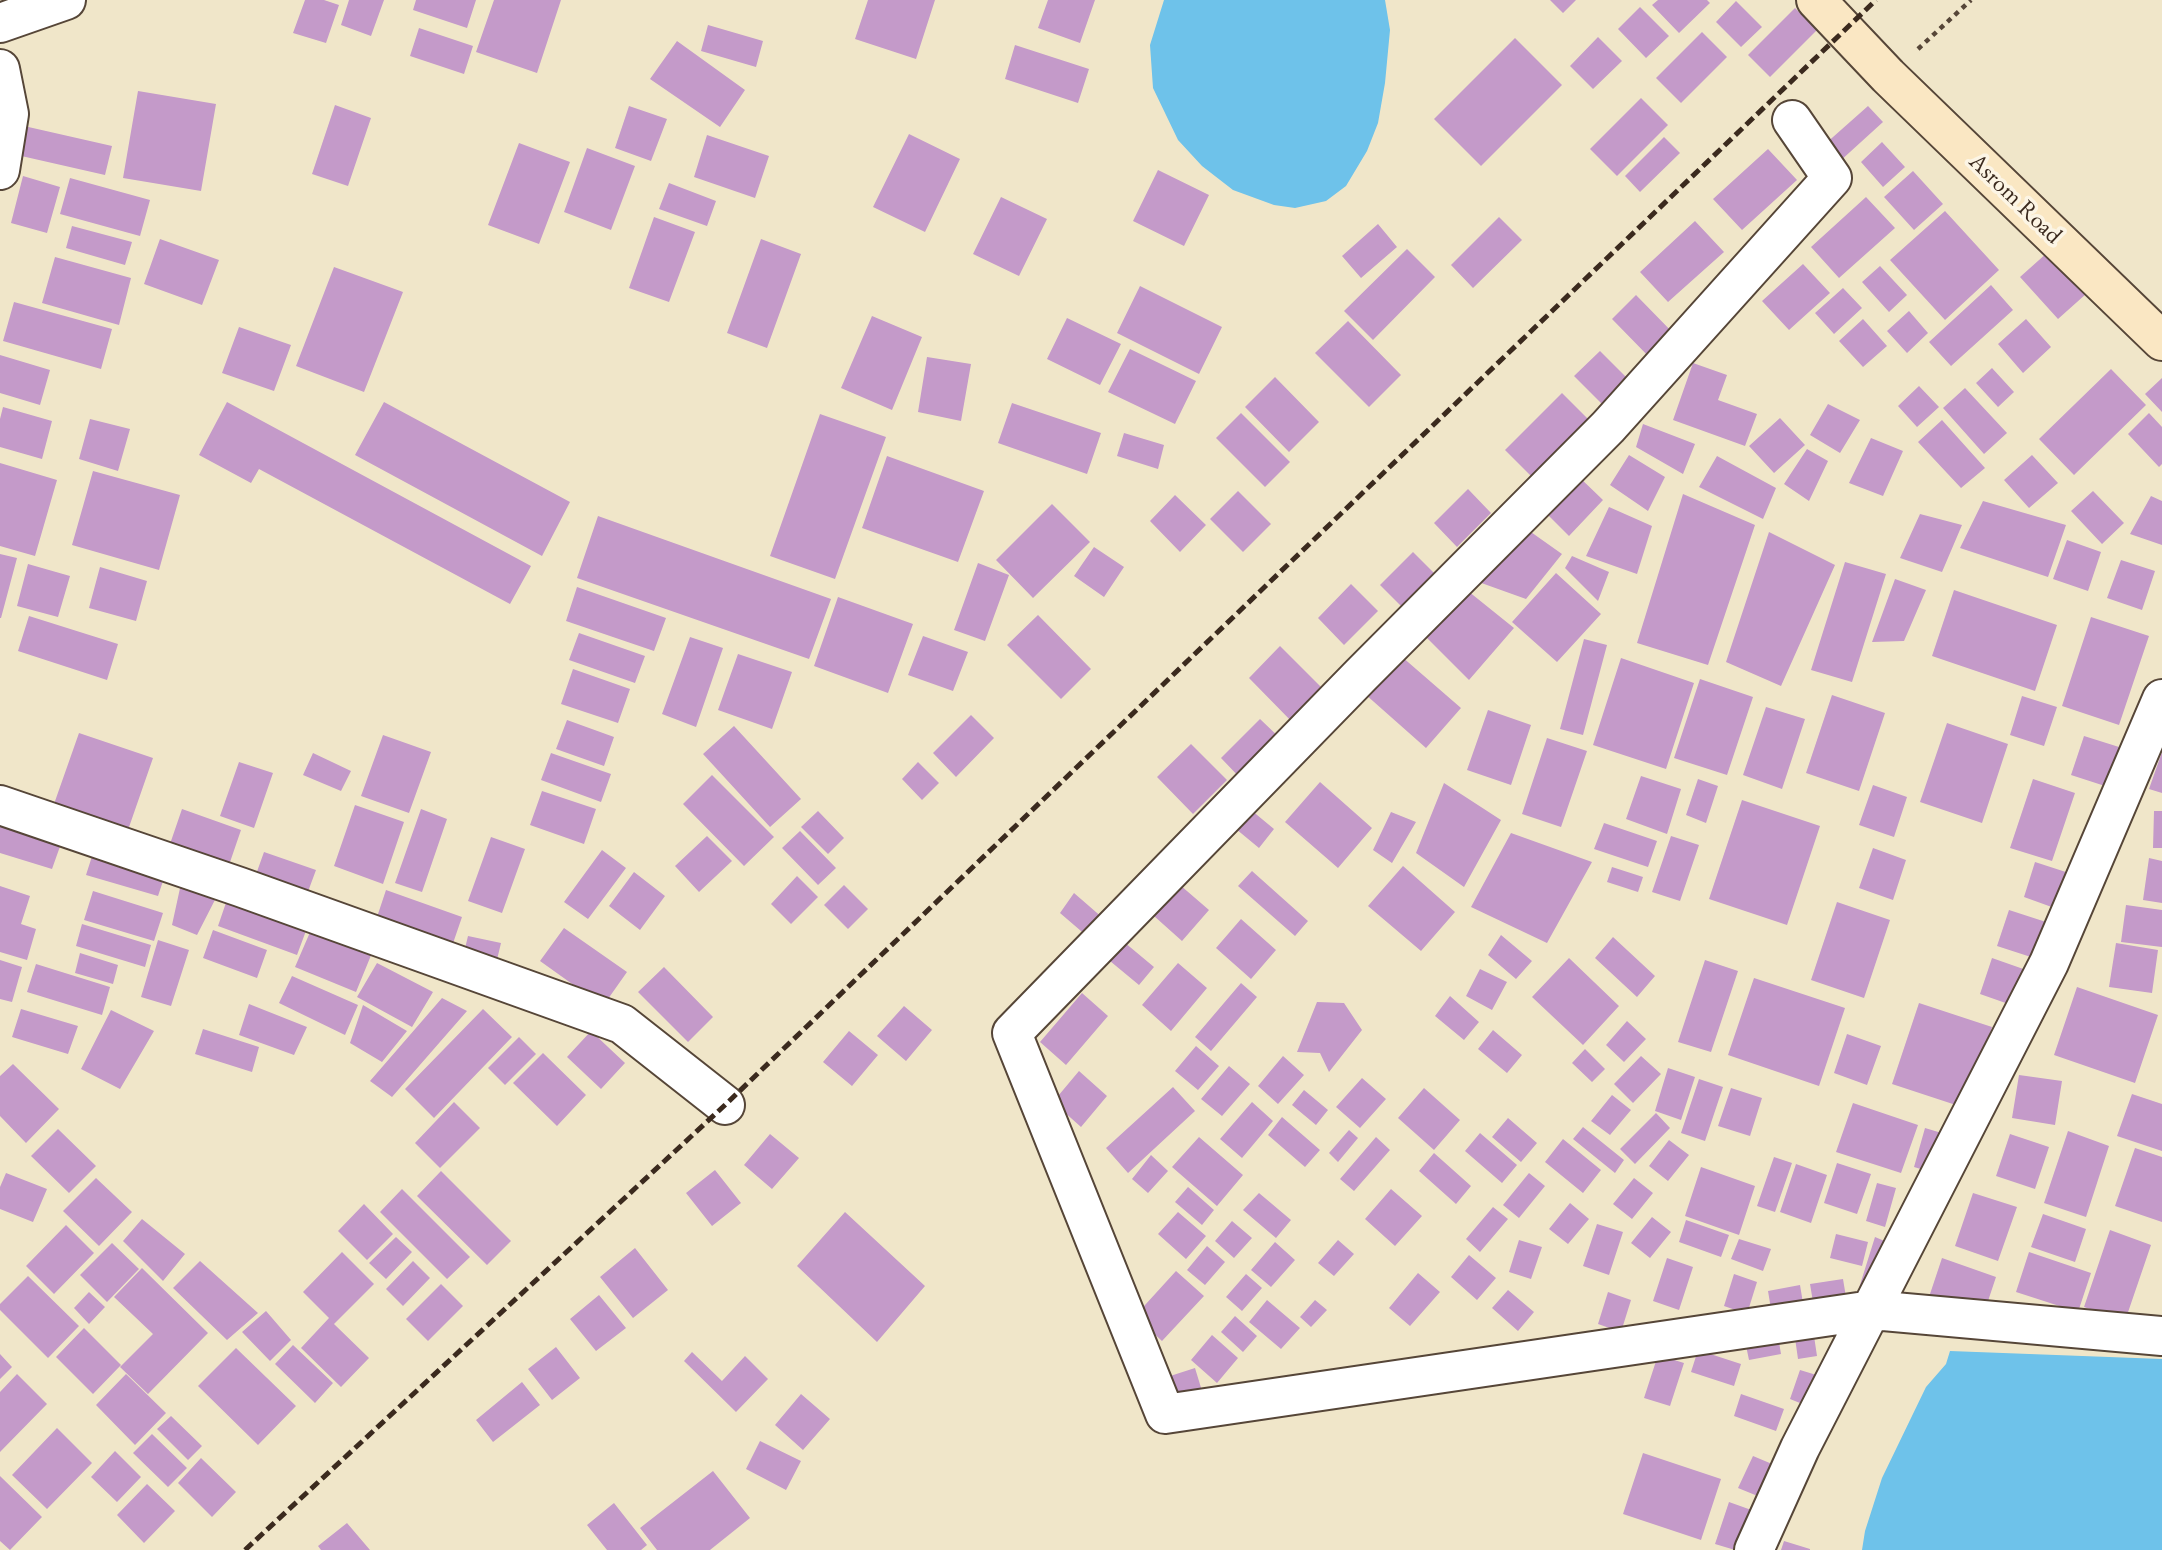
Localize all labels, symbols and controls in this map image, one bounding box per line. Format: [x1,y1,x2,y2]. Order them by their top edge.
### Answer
street label: Asrom Road [1963,148,2067,250]

